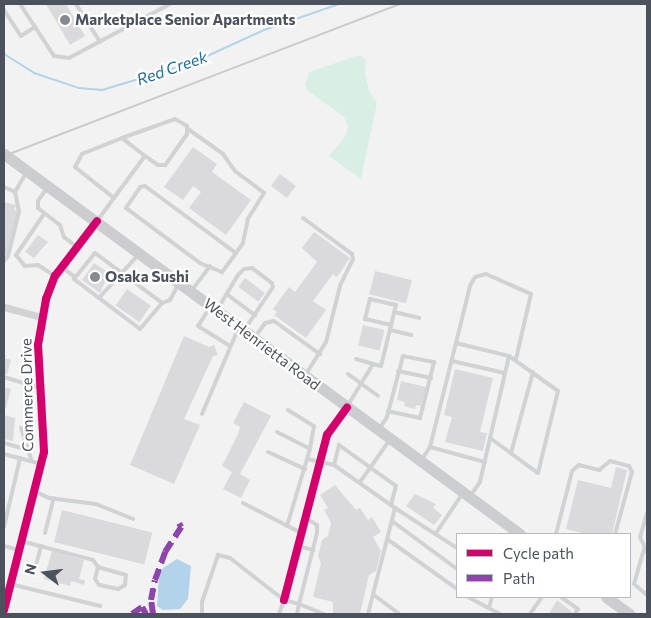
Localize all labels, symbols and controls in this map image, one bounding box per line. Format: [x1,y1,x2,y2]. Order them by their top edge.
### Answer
place label: Marketplace Senior Apartments [75,11,296,29]
marker: Marketplace Senior Apartments [59,14,71,26]
water label: Red Creek [134,47,210,89]
place label: Osaka Sushi [105,268,189,286]
marker: Osaka Sushi [89,271,101,283]
street label: West Henrietta Road [200,294,324,394]
street label: Commerce Drive [17,338,37,452]
legend [456,533,631,598]
text: Cycle path [503,544,574,562]
north arrow [20,548,70,598]
text: N [20,562,40,576]
text: Path [503,569,535,587]

